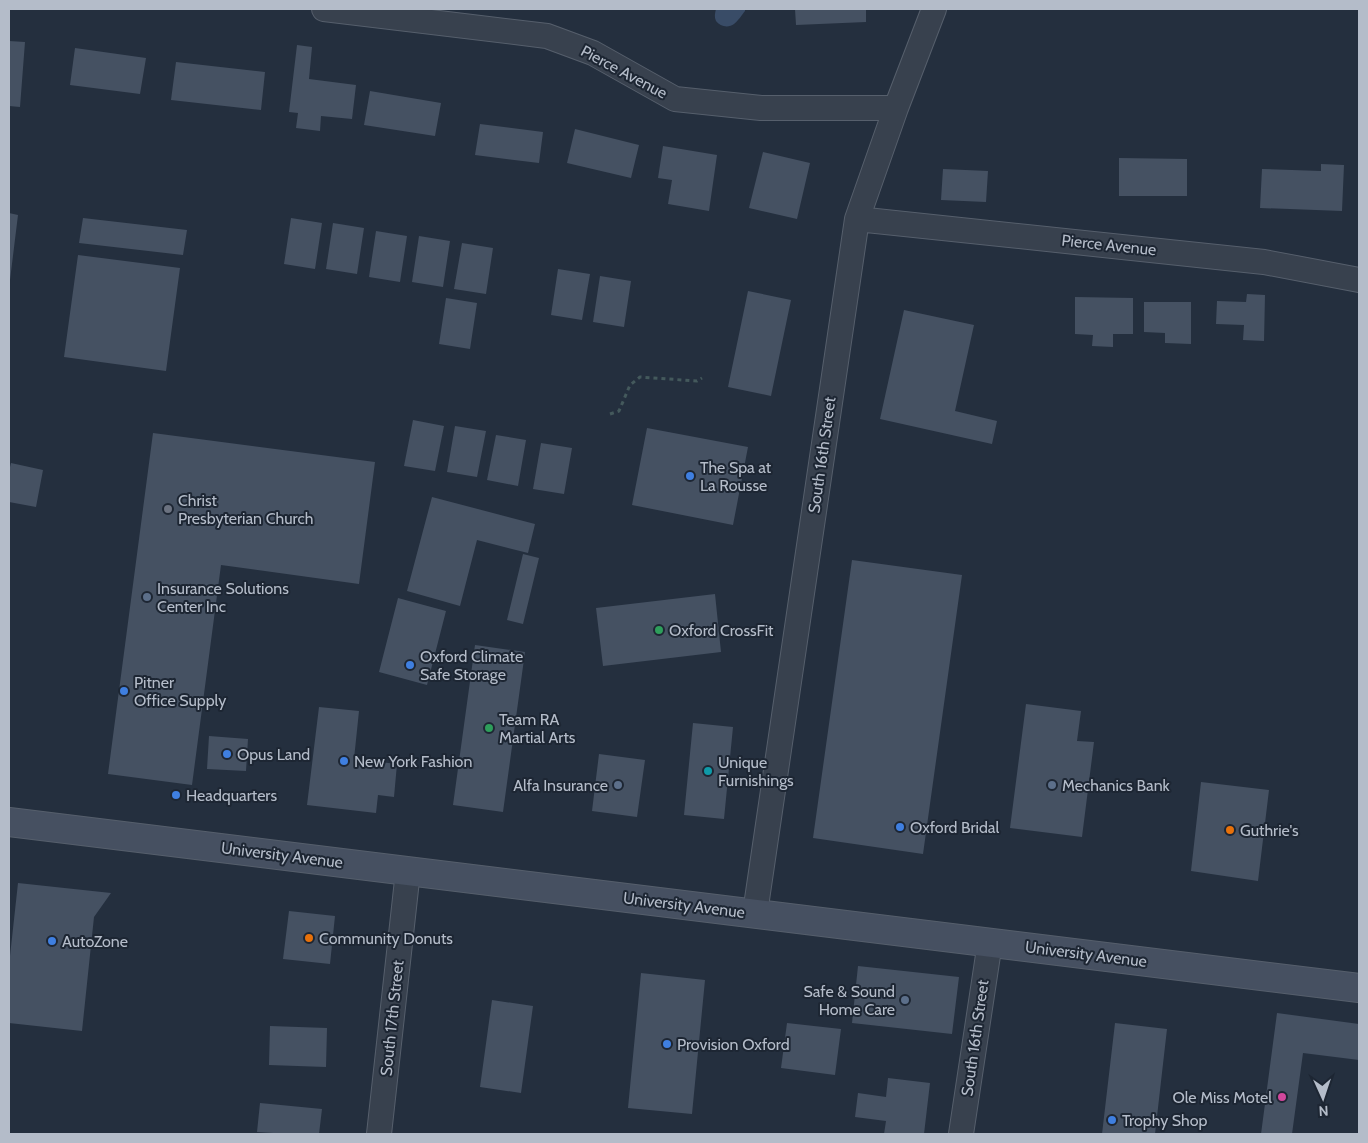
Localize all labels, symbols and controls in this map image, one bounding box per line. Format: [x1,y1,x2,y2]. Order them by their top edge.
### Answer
street label: Pierce Avenue [578,41,670,103]
street label: Pierce Avenue [1061,231,1157,259]
street label: South 16th Street [804,395,840,514]
place label: The Spa at La Rousse [700,458,772,495]
marker: The Spa at La Rousse [684,470,696,482]
place label: Christ Presbyterian Church [178,491,313,528]
marker: Christ Presbyterian Church [162,503,174,515]
place label: Insurance Solutions Center Inc [157,579,289,616]
marker: Insurance Solutions Center Inc [141,591,153,603]
place label: Oxford CrossFit [669,621,774,640]
marker: Oxford CrossFit [653,624,665,636]
place label: Oxford Climate Safe Storage [420,647,523,684]
marker: Oxford Climate Safe Storage [404,659,416,671]
place label: Pitner Office Supply [134,673,226,710]
marker: Pitner Office Supply [118,685,130,697]
place label: Team RA Martial Arts [499,710,576,747]
marker: Team RA Martial Arts [483,722,495,734]
place label: Opus Land [237,745,310,764]
marker: Opus Land [221,748,233,760]
place label: New York Fashion [354,752,472,771]
place label: Unique Furnishings [718,753,794,790]
marker: New York Fashion [338,755,350,767]
marker: Unique Furnishings [702,765,714,777]
place label: Alfa Insurance [513,776,608,795]
place label: Mechanics Bank [1062,776,1171,795]
marker: Alfa Insurance [612,779,624,791]
marker: Mechanics Bank [1046,779,1058,791]
place label: Headquarters [186,786,277,805]
marker: Headquarters [170,789,182,801]
place label: Oxford Bridal [910,818,999,837]
marker: Oxford Bridal [894,821,906,833]
place label: Guthrie's [1240,821,1299,840]
marker: Guthrie's [1224,824,1236,836]
street label: University Avenue [220,838,344,872]
street label: University Avenue [622,888,746,922]
place label: Community Donuts [319,929,453,948]
place label: AutoZone [62,932,128,951]
marker: Community Donuts [303,932,315,944]
marker: AutoZone [46,935,58,947]
street label: University Avenue [1024,937,1148,971]
street label: South 17th Street [376,959,408,1077]
street label: South 16th Street [957,978,993,1097]
place label: Safe & Sound Home Care [803,982,895,1019]
marker: Safe & Sound Home Care [899,994,911,1006]
place label: Provision Oxford [677,1035,790,1054]
marker: Provision Oxford [661,1038,673,1050]
north arrow [1298,1073,1348,1123]
place label: Ole Miss Motel [1172,1088,1272,1107]
marker: Ole Miss Motel [1276,1091,1288,1103]
text: N [1318,1102,1329,1120]
place label: Trophy Shop [1122,1111,1208,1130]
marker: Trophy Shop [1106,1114,1118,1126]

